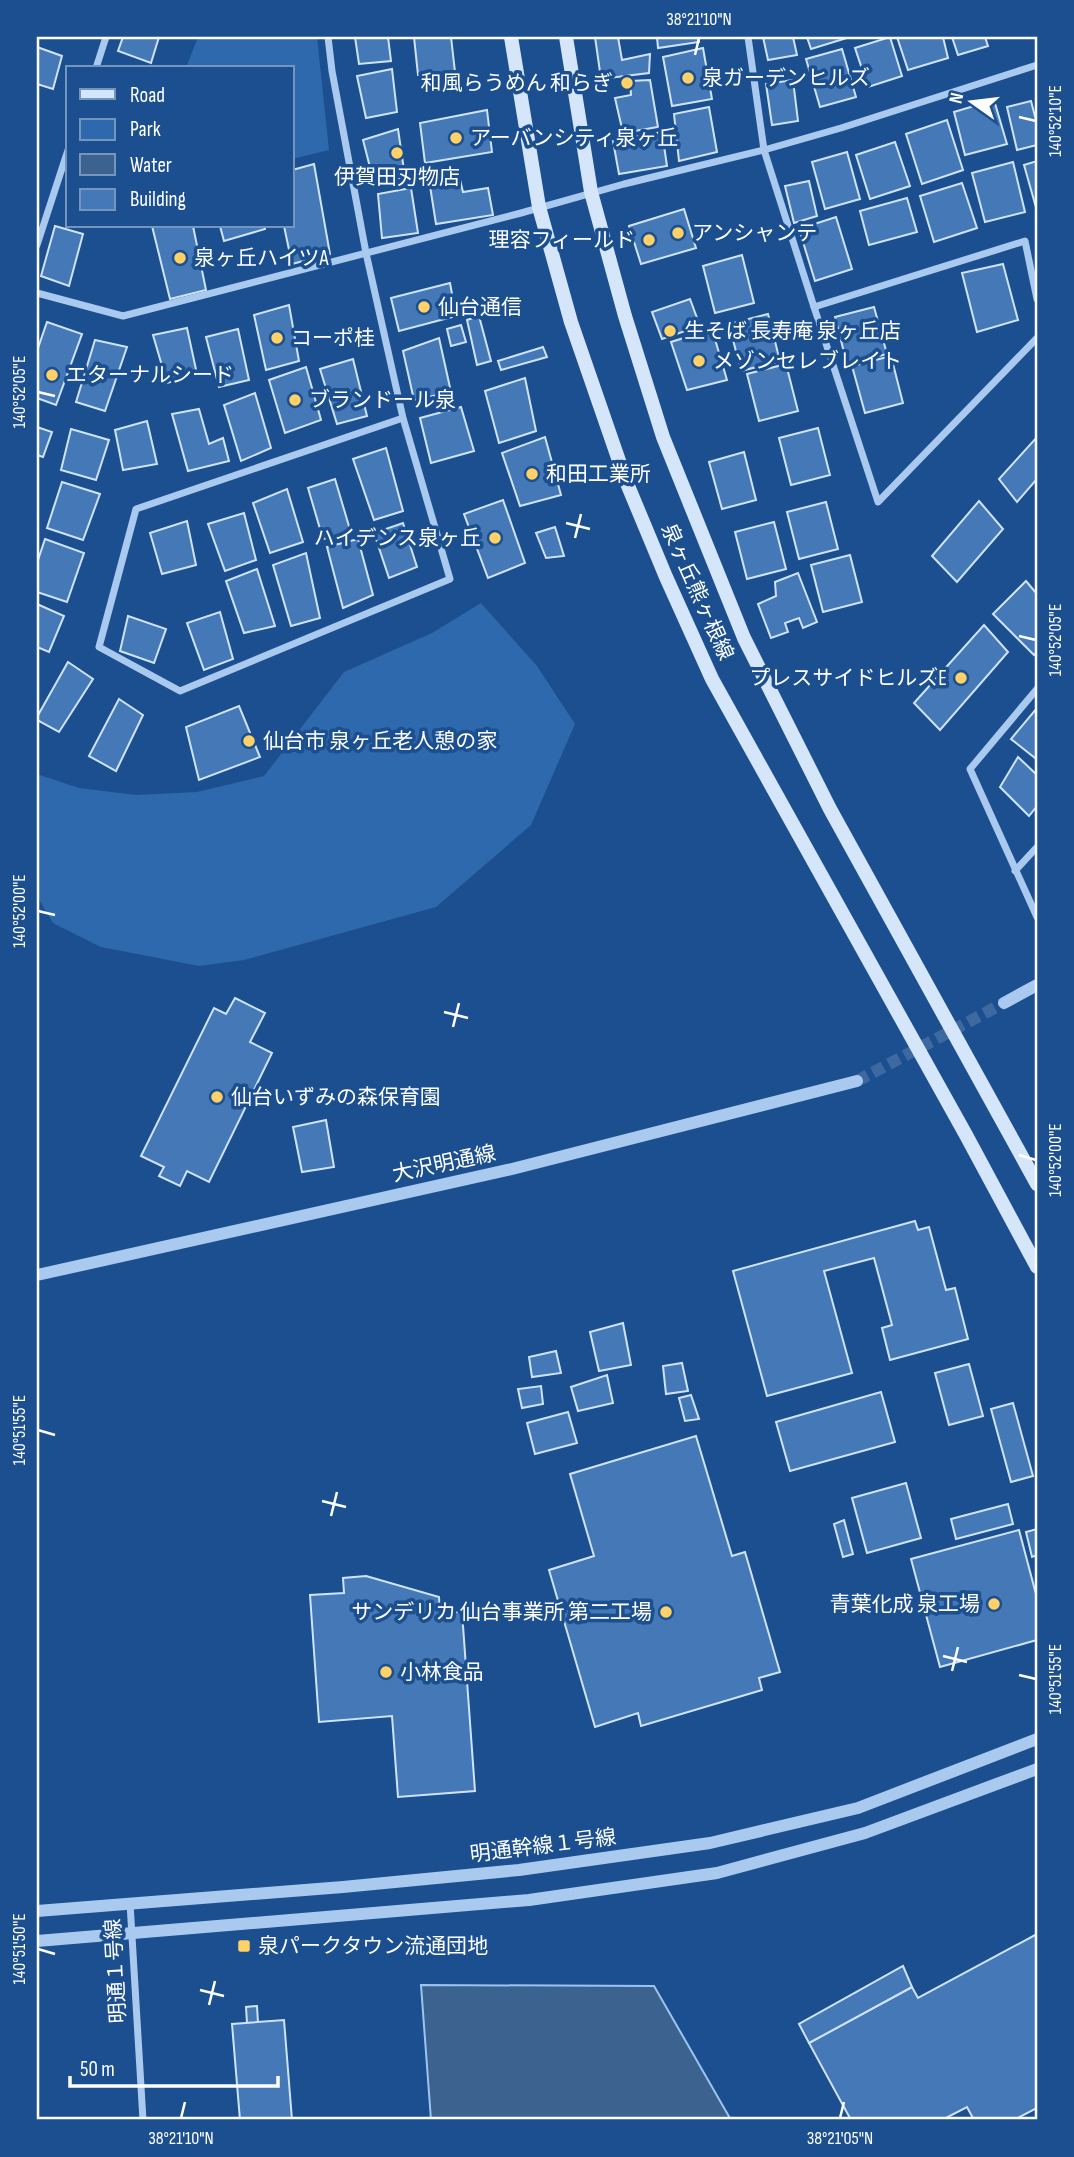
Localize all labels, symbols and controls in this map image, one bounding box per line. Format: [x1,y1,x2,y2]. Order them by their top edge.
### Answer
text: 38°21'10"N [666,9,732,30]
legend [66,66,294,228]
place label: 泉ガーデンヒルズ [702,66,870,91]
north arrow [937,66,1007,136]
marker: 泉ガーデンヒルズ [680,70,696,86]
place label: 和風らうめん 和らぎ [421,71,613,96]
marker: 和風らうめん 和らぎ [619,75,635,91]
text: Road [130,83,165,108]
text: 140°52'10"E [1045,85,1066,157]
text: N [945,91,969,106]
text: Park [130,117,161,142]
place label: アーバンシティ泉ヶ丘 [470,126,678,151]
marker: アーバンシティ泉ヶ丘 [448,130,464,146]
marker: 伊賀田刃物店 [389,145,405,161]
text: Water [130,153,172,178]
place label: 伊賀田刃物店 [334,165,460,190]
text: Building [130,187,186,212]
place label: アンシャンテ [692,221,817,246]
marker: アンシャンテ [670,225,686,241]
place label: 理容フィールド [488,228,635,253]
marker: 理容フィールド [641,232,657,248]
place label: 泉ヶ丘ハイツA [194,246,330,271]
marker: 泉ヶ丘ハイツA [172,250,188,266]
place label: 仙台通信 [438,295,522,320]
marker: 仙台通信 [416,299,432,315]
place label: 生そば 長寿庵 泉ヶ丘店 [684,319,901,344]
marker: 生そば 長寿庵 泉ヶ丘店 [662,323,678,339]
place label: コーポ桂 [291,326,375,351]
marker: コーポ桂 [269,330,285,346]
place label: メゾンセレブレイト [713,349,902,374]
marker: メゾンセレブレイト [691,353,707,369]
text: 140°52'05"E [9,356,30,428]
place label: エターナルシード [66,363,234,388]
marker: エターナルシード [44,367,60,383]
place label: ブランドール泉 [309,388,456,413]
marker: ブランドール泉 [287,392,303,408]
place label: 和田工業所 [546,462,651,487]
marker: 和田工業所 [524,466,540,482]
street label: 泉ヶ丘熊ヶ根線 [656,520,738,664]
place label: ハイデンス泉ヶ丘 [314,526,481,551]
marker: ハイデンス泉ヶ丘 [487,530,503,546]
text: 140°52'05"E [1045,604,1066,676]
place label: プレスサイドヒルズE [749,666,947,691]
marker: プレスサイドヒルズE [953,670,969,686]
place label: 仙台市 泉ヶ丘老人憩の家 [263,729,497,754]
marker: 仙台市 泉ヶ丘老人憩の家 [241,733,257,749]
text: 140°52'00"E [9,874,30,948]
place label: 仙台いずみの森保育園 [231,1085,441,1110]
marker: 仙台いずみの森保育園 [209,1089,225,1105]
text: 140°52'00"E [1045,1123,1066,1197]
street label: 大沢明通線 [390,1141,498,1187]
text: 140°51'55"E [9,1395,30,1465]
place label: 青葉化成 泉工場 [830,1592,980,1617]
marker: 青葉化成 泉工場 [986,1596,1002,1612]
place label: サンデリカ 仙台事業所 第二工場 [351,1600,652,1625]
marker: サンデリカ 仙台事業所 第二工場 [658,1604,674,1620]
text: 140°51'55"E [1045,1644,1066,1714]
place label: 小林食品 [400,1660,484,1685]
marker: 小林食品 [378,1664,394,1680]
street label: 明通幹線１号線 [469,1825,617,1867]
text: 140°51'50"E [9,1913,30,1985]
street label: 明通１号線 [101,1918,131,2024]
place label: 泉パークタウン流通団地 [258,1934,488,1959]
marker: 泉パークタウン流通団地 [236,1938,252,1954]
scale bar [70,2045,278,2089]
text: 50 m [80,2057,115,2082]
text: 38°21'10"N [148,2128,214,2149]
text: 38°21'05"N [807,2128,873,2149]

